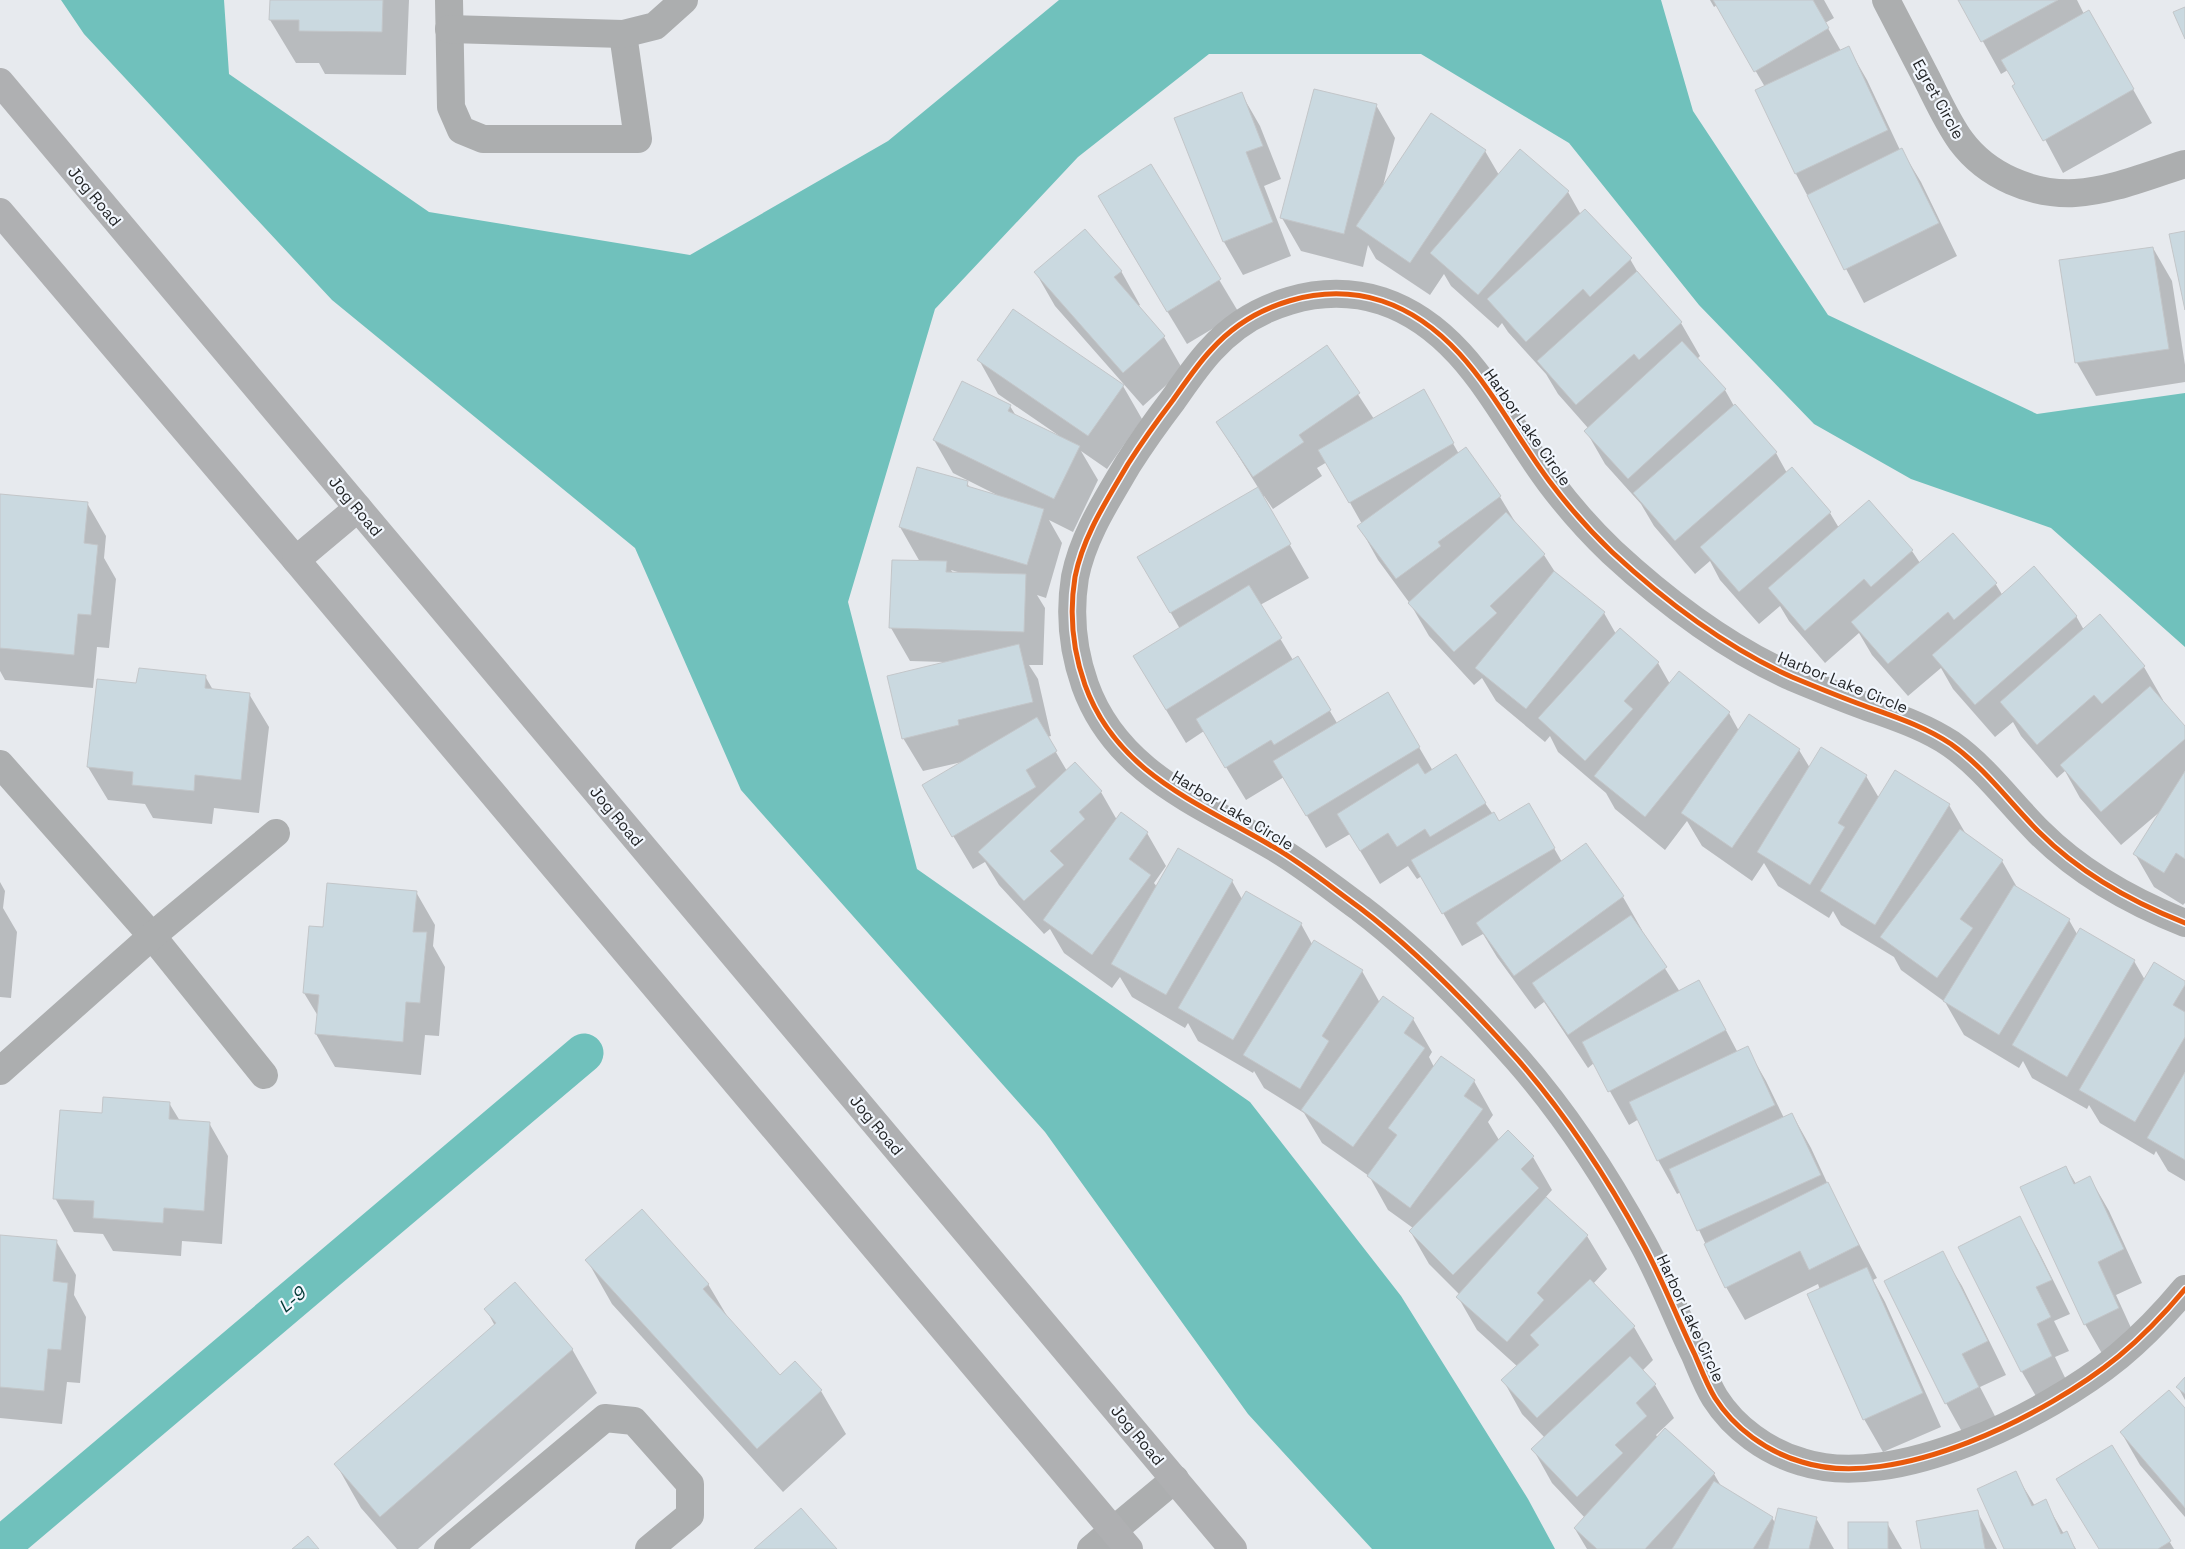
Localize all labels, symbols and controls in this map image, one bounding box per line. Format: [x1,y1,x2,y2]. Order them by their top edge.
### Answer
street label: Egret Circle [1908,55,1969,143]
street label: Jog Road [63,162,126,231]
street label: Harbor Lake Circle [1479,364,1576,490]
street label: Jog Road [324,472,387,541]
street label: Harbor Lake Circle [1775,647,1911,718]
street label: Harbor Lake Circle [1168,766,1298,855]
street label: Jog Road [585,782,648,851]
street label: Jog Road [845,1091,908,1160]
street label: Harbor Lake Circle [1652,1251,1729,1385]
water label: L-9 [273,1280,311,1318]
street label: Jog Road [1106,1401,1169,1470]

